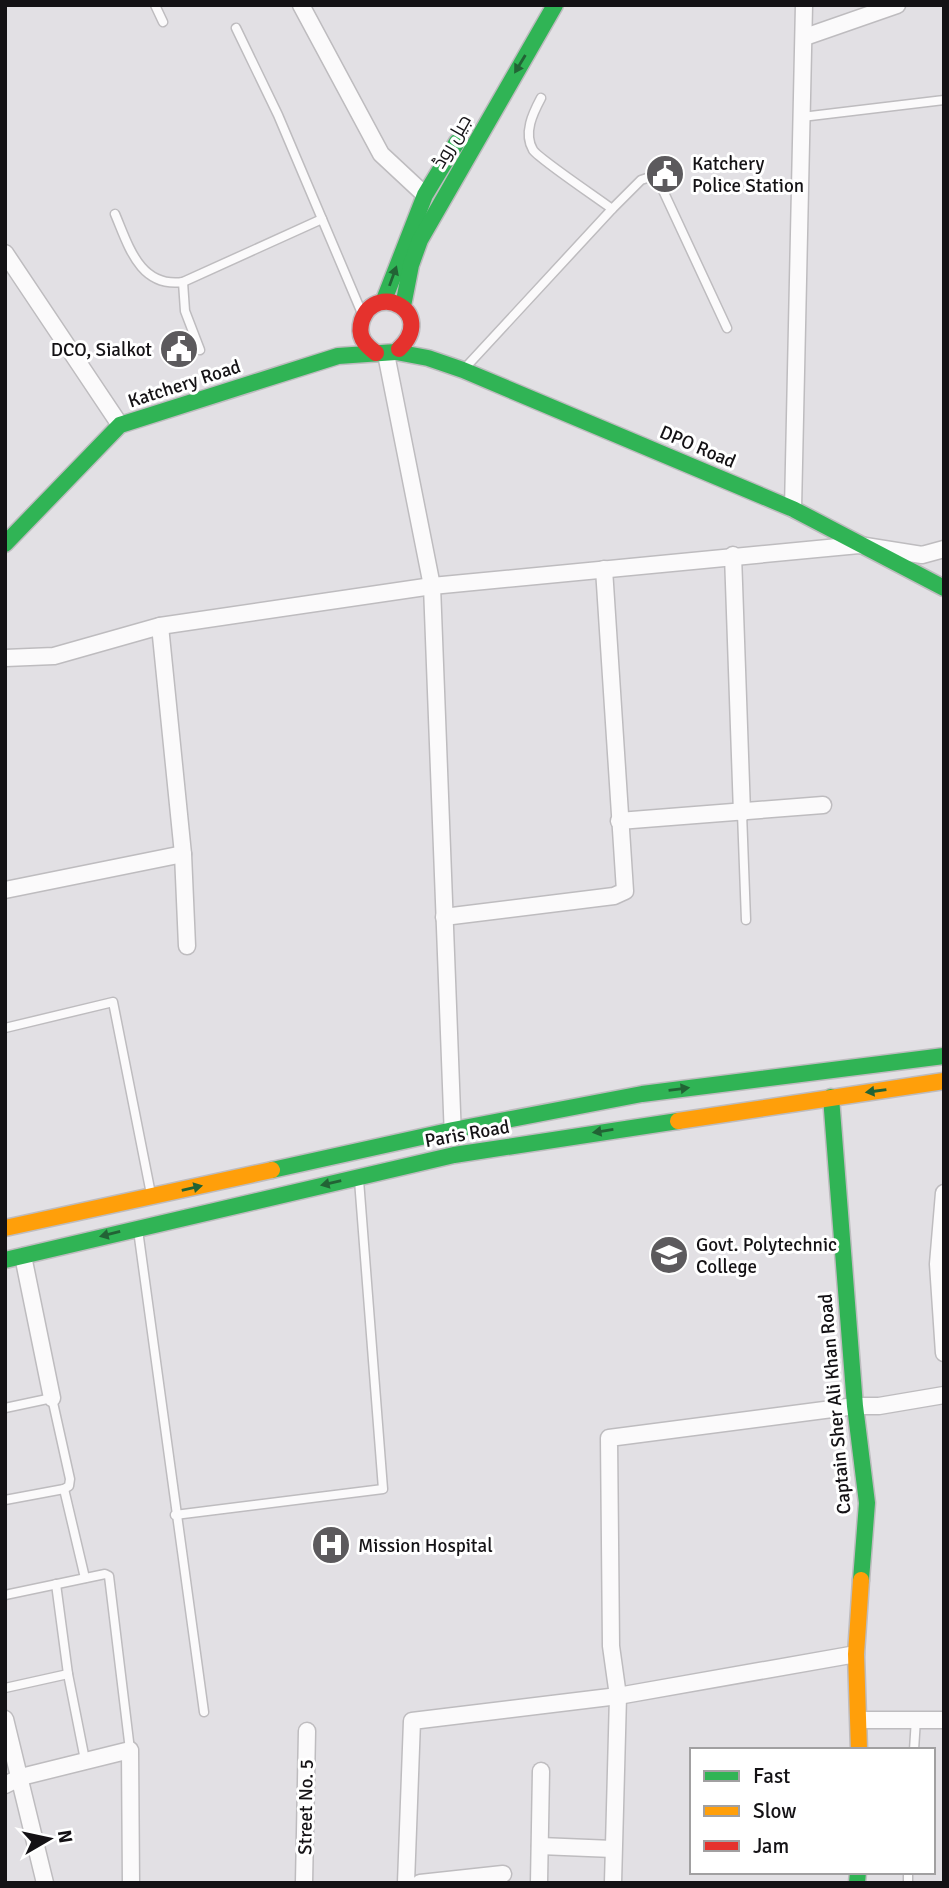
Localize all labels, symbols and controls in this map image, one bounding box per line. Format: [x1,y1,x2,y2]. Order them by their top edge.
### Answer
one-way arrow [514,54,527,73]
street label: جیل روڈ [427,110,477,173]
place label: Katchery Police Station [692,152,804,198]
public building icon: Katchery Police Station [644,153,686,195]
one-way arrow [388,265,399,286]
public building icon: DCO, Sialkot [158,328,200,370]
place label: DCO, Sialkot [51,338,152,362]
street label: Katchery Road [125,354,244,413]
street label: DPO Road [656,420,739,474]
one-way arrow [668,1084,690,1095]
one-way arrow [865,1086,887,1097]
street label: Paris Road [423,1115,511,1153]
one-way arrow [592,1126,614,1137]
one-way arrow [320,1178,342,1189]
one-way arrow [181,1182,203,1193]
one-way arrow [98,1229,120,1240]
place label: Govt. Polytechnic College [696,1233,837,1279]
school or university icon: Govt. Polytechnic College [648,1234,690,1276]
street label: Captain Sher Ali Khan Road [813,1293,857,1515]
hospital icon: Mission Hospital [310,1524,352,1566]
place label: Mission Hospital [358,1534,493,1558]
legend [690,1748,935,1874]
street label: Street No. 5 [293,1759,319,1855]
text: Fast [753,1763,790,1789]
text: Slow [753,1798,797,1824]
north arrow [14,1804,84,1874]
text: N [52,1828,78,1845]
text: Jam [753,1833,789,1859]

